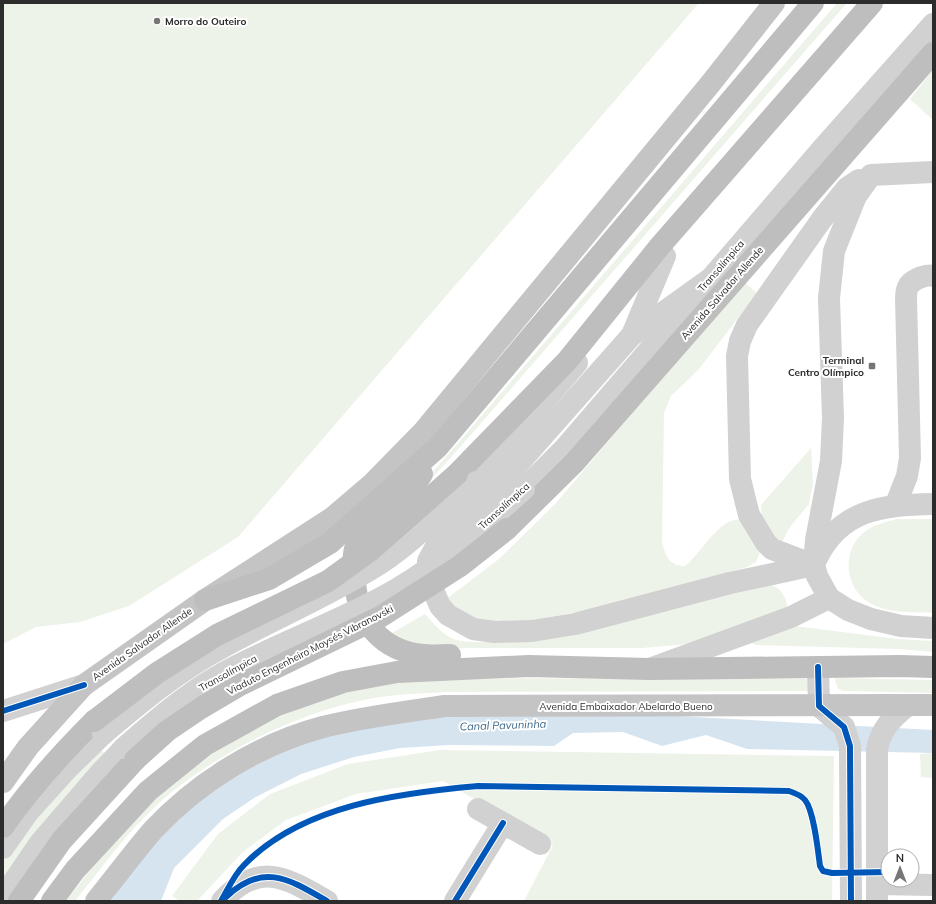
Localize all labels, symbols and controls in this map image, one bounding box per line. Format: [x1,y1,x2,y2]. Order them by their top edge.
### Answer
place label: Morro do Outeiro [165,15,246,28]
marker: Morro do Outeiro [152,16,162,26]
street label: Transolímpica [695,238,747,294]
street label: Avenida Salvador Allende [678,244,766,342]
place label: Terminal Centro Olímpico [788,354,864,379]
marker: Terminal Centro Olímpico [867,361,877,371]
street label: Transolímpica [476,480,532,532]
street label: Viaduto Engenheiro Moysés Vibranovski [225,602,395,698]
street label: Avenida Salvador Allende [89,604,195,684]
street label: Transolímpica [197,652,259,694]
street label: Avenida Embaixador Abelardo Bueno [539,700,713,713]
water label: Canal Pavuninha [459,716,547,734]
north arrow [880,848,920,888]
text: N [896,851,904,865]

